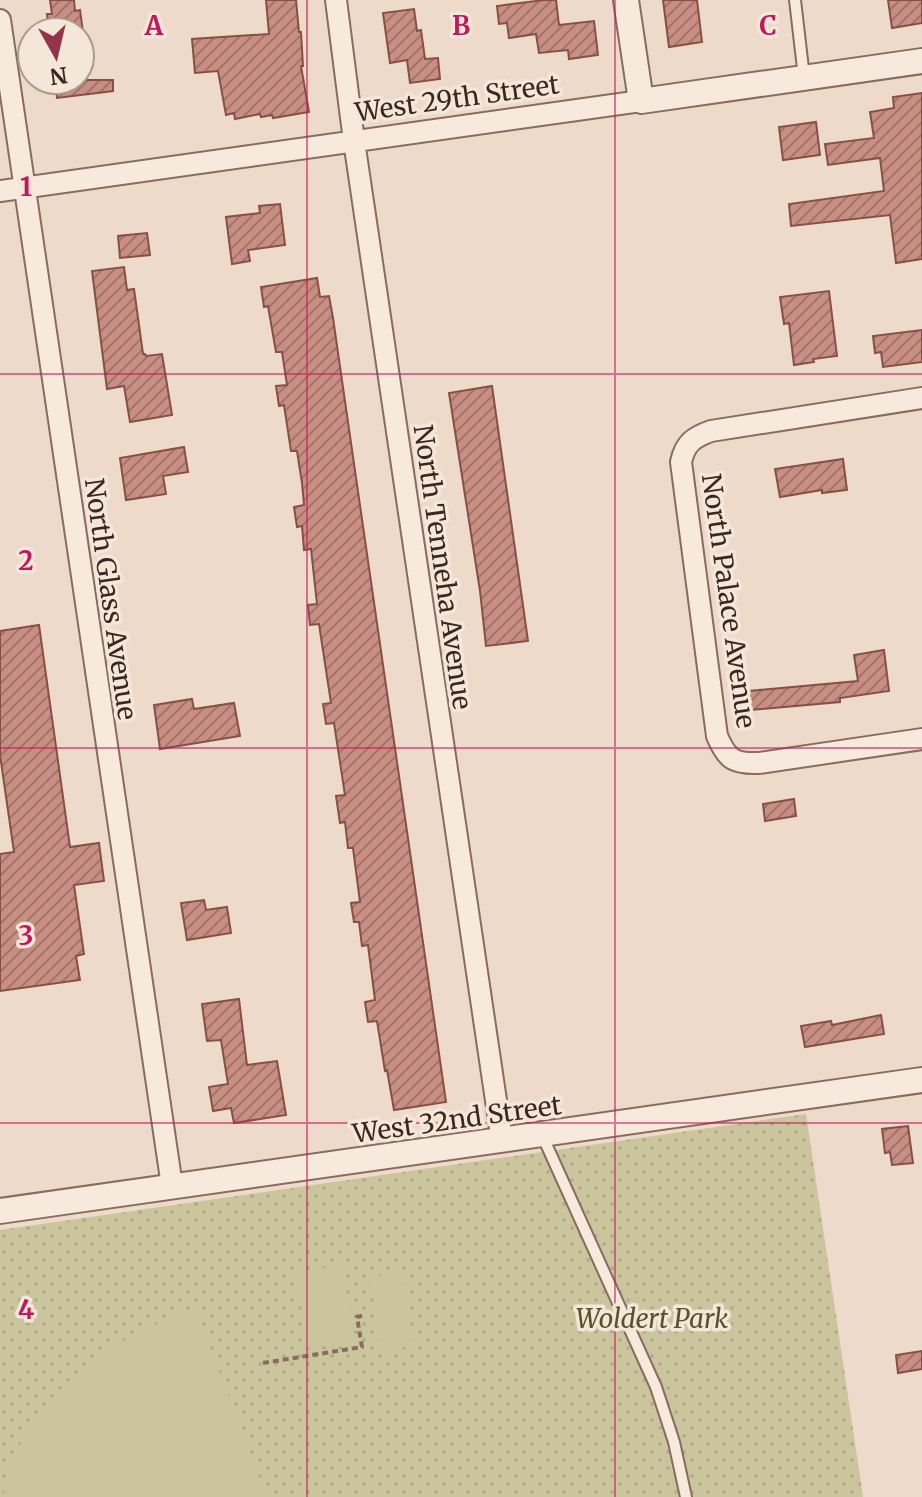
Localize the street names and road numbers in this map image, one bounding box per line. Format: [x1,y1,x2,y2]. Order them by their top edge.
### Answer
street label: West 29th Street [352,67,561,129]
street label: North Tenneha Avenue [407,423,479,711]
street label: North Palace Avenue [695,472,763,730]
street label: North Glass Avenue [78,476,144,722]
street label: West 32nd Street [350,1088,564,1150]

